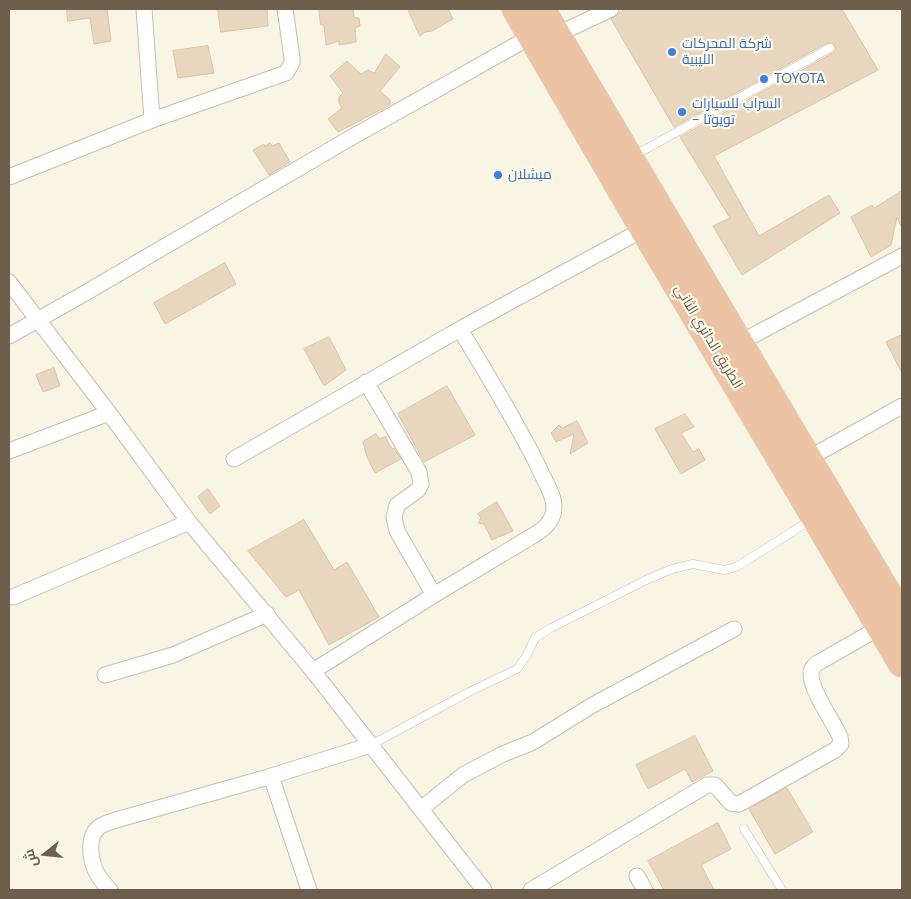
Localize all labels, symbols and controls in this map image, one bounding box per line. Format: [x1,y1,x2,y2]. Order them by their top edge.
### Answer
place label: شركة المحركات الليبية [682,36,772,68]
marker: شركة المحركات الليبية [666,46,678,58]
place label: TOYOTA [774,71,825,87]
marker: TOYOTA [758,73,770,85]
place label: السراب للسيارات - تويوتا [692,96,781,128]
marker: السراب للسيارات - تويوتا [676,106,688,118]
place label: ميشلان [508,167,552,183]
marker: ميشلان [492,169,504,181]
street label: الطريق الدائري الثاني [670,282,746,392]
north arrow [20,829,70,879]
text: ش [19,847,42,869]

